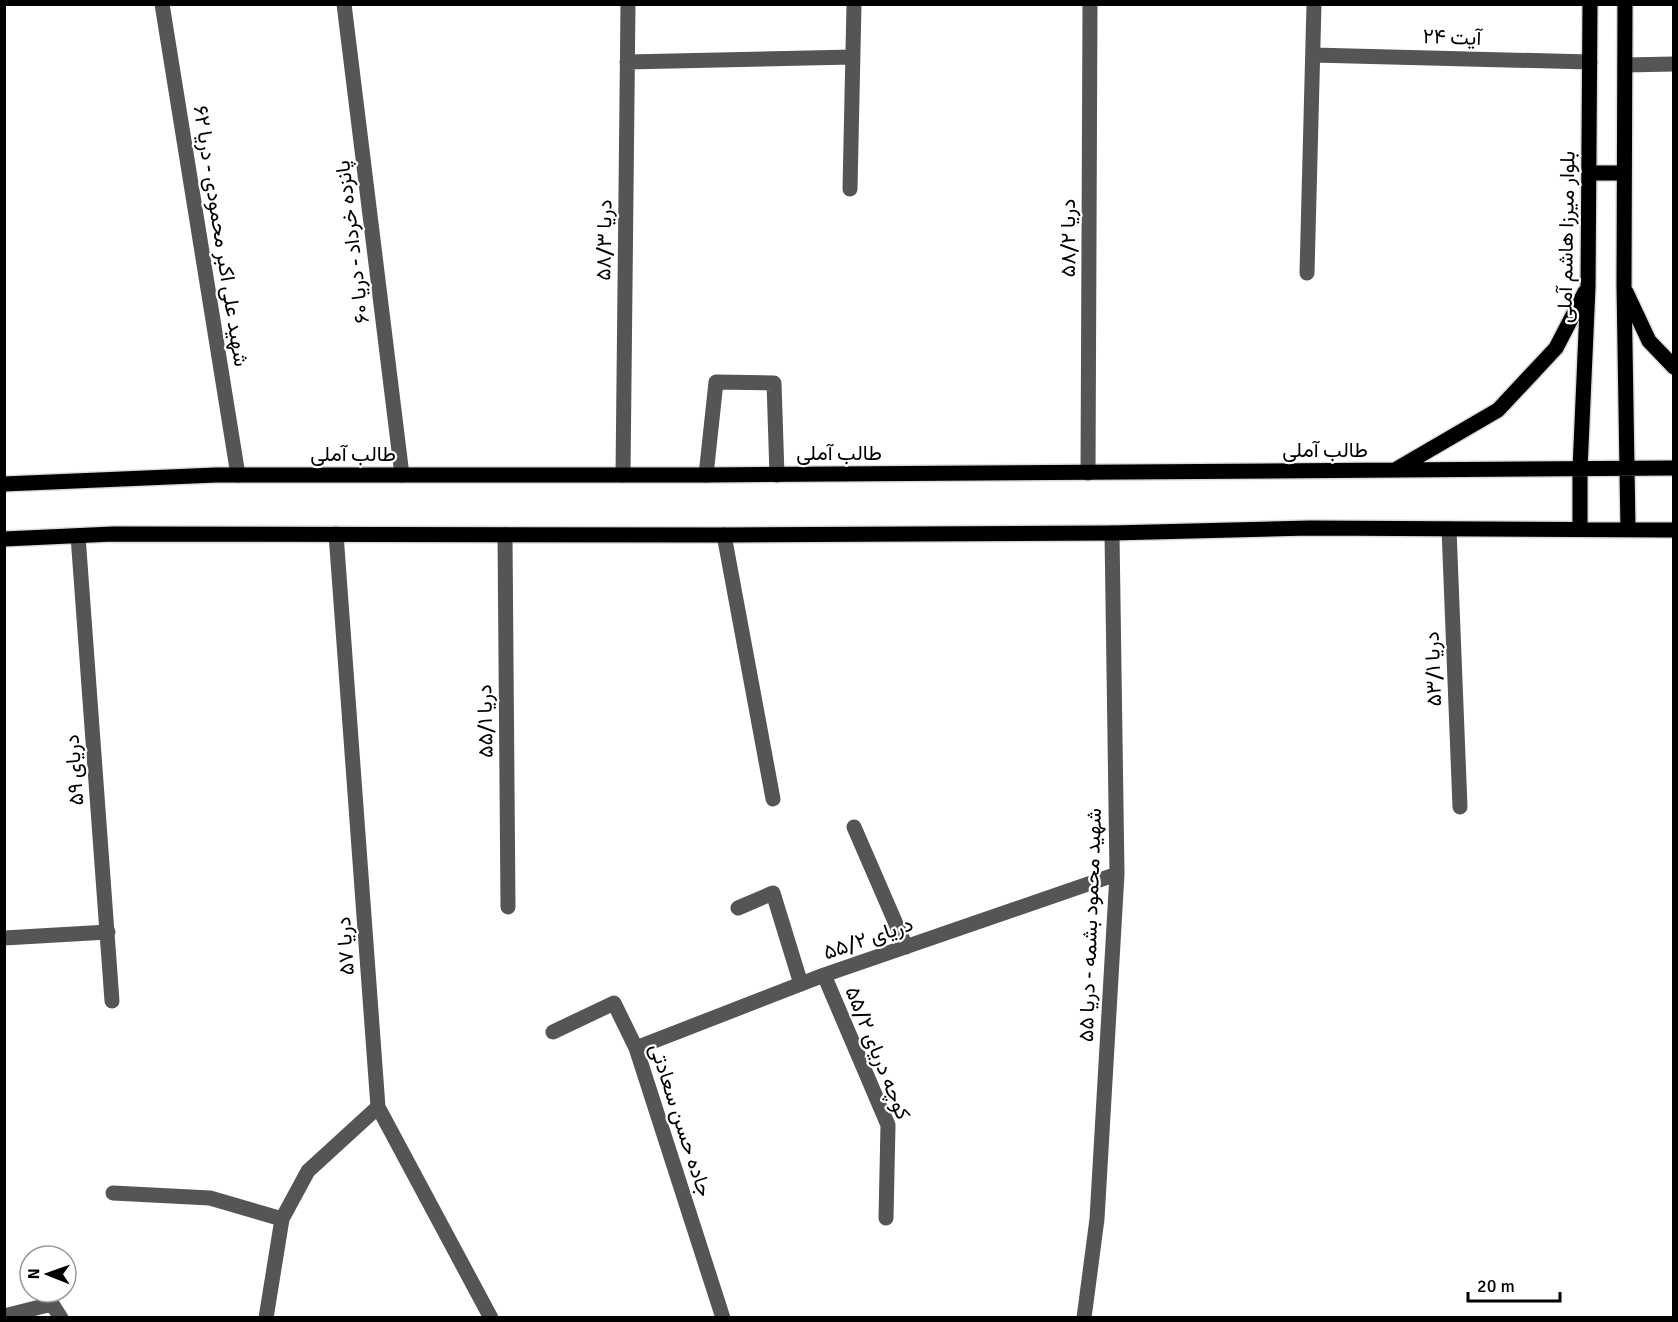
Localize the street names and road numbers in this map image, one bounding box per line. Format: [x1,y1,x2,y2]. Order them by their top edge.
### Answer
street label: آیت ۲۴ [1422,23,1484,51]
street label: شهید علی اکبر محمودی - دریا ۶۲ [188,104,254,368]
street label: بلوار میرزا هاشم آملی [1551,151,1582,323]
street label: پانزده خرداد - دریا ۶۰ [329,159,376,325]
street label: دریا ۵۸/۳ [590,199,618,281]
street label: دریا ۵۸/۲ [1055,199,1081,277]
street label: طالب آملی [1282,437,1368,463]
street label: طالب آملی [796,440,882,466]
street label: طالب آملی [310,441,396,467]
street label: دریا ۵۳/۱ [1419,631,1447,707]
street label: دریا ۵۵/۱ [471,684,499,758]
street label: دریای ۵۹ [59,734,89,806]
street label: شهید محمود بشمه - دریا ۵۵ [1073,808,1107,1042]
street label: دریای ۵۵/۲ [820,911,916,965]
street label: دریا ۵۷ [330,916,360,976]
street label: کوچه دریای ۵۵/۲ [838,982,917,1124]
street label: جاده حسن سعادتی [644,1040,718,1200]

